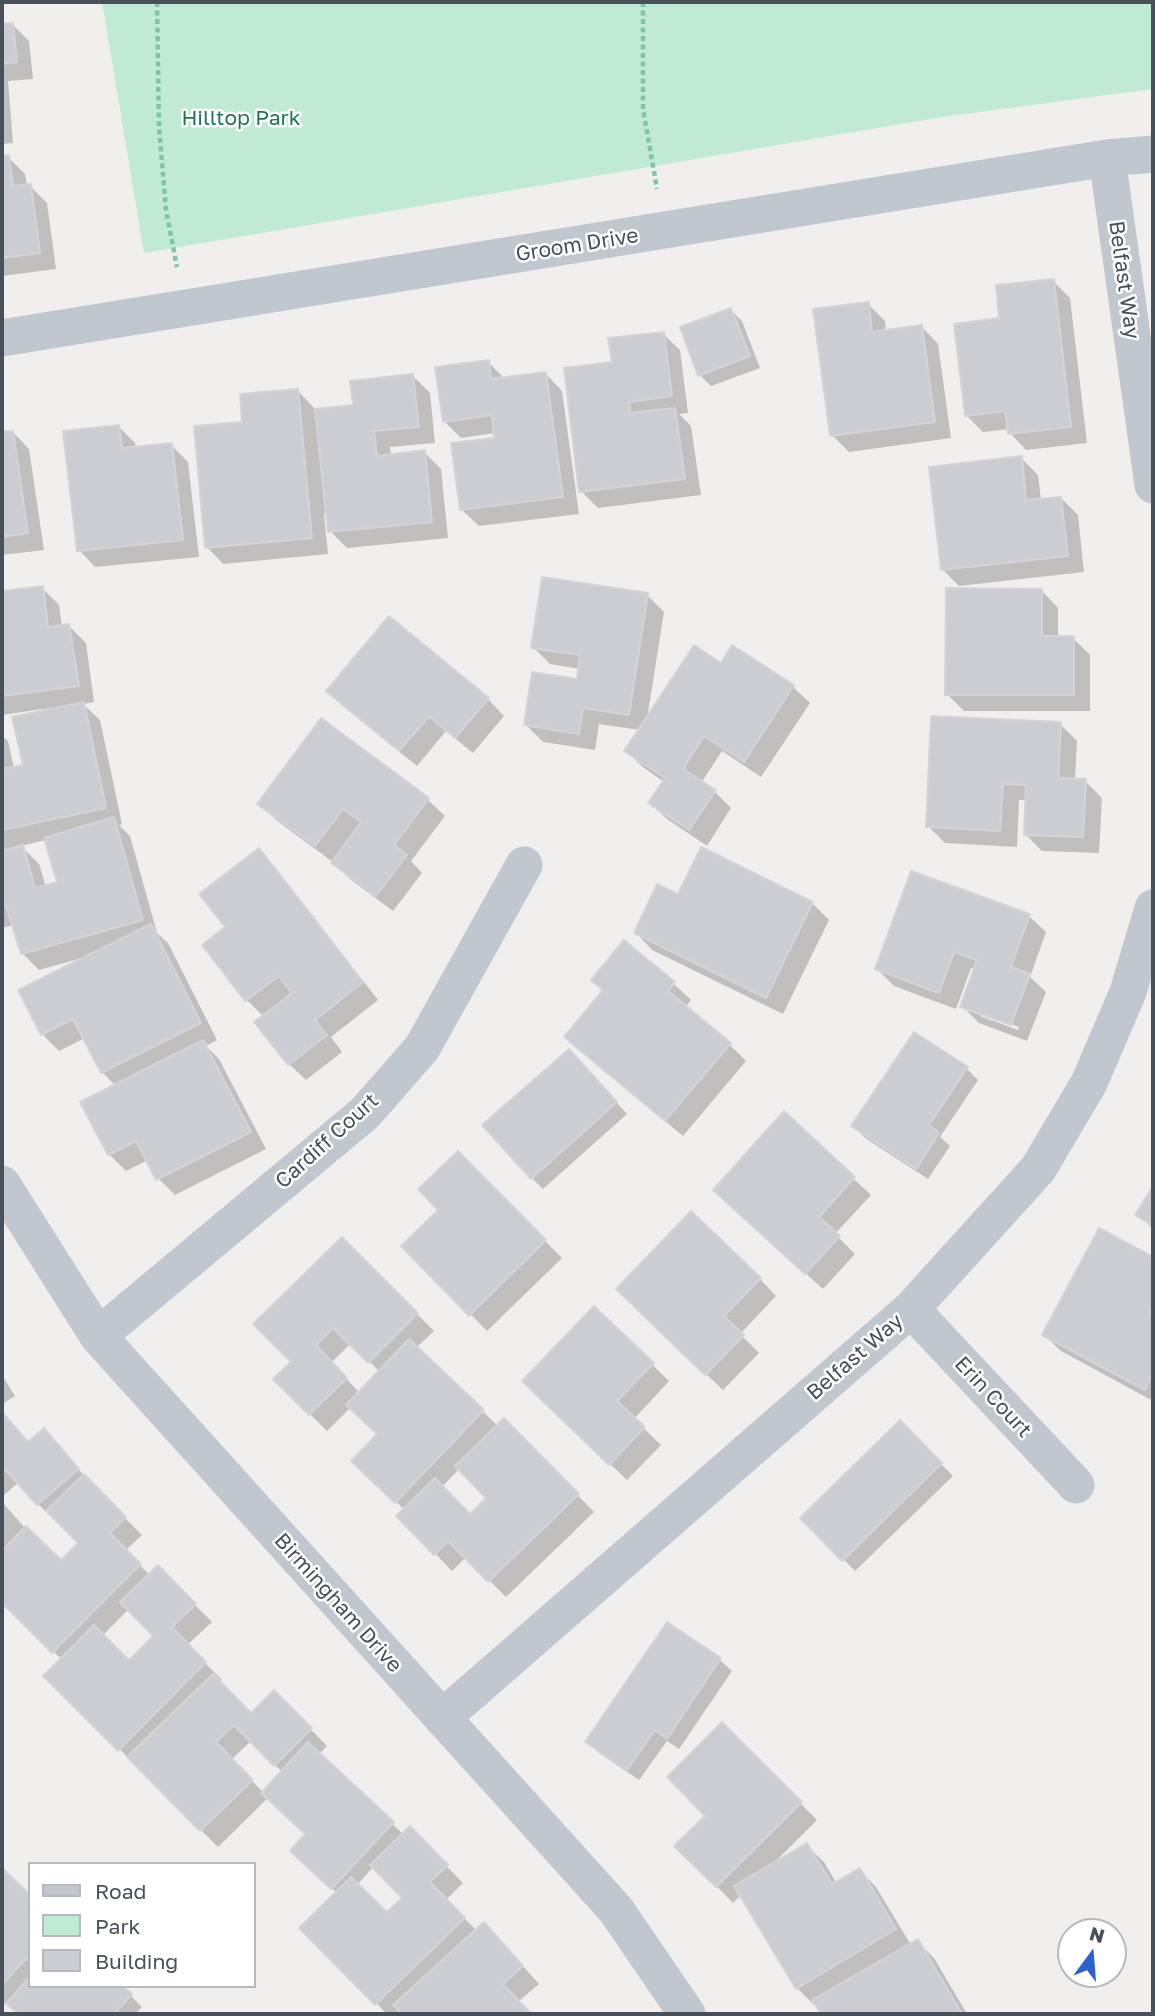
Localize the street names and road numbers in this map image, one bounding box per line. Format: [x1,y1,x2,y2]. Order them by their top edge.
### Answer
street label: Belfast Way [1103,219,1145,341]
street label: Groom Drive [514,223,640,267]
street label: Cardiff Court [270,1088,384,1194]
street label: Belfast Way [802,1308,908,1406]
street label: Erin Court [949,1351,1037,1443]
street label: Birmingham Drive [269,1528,407,1678]

